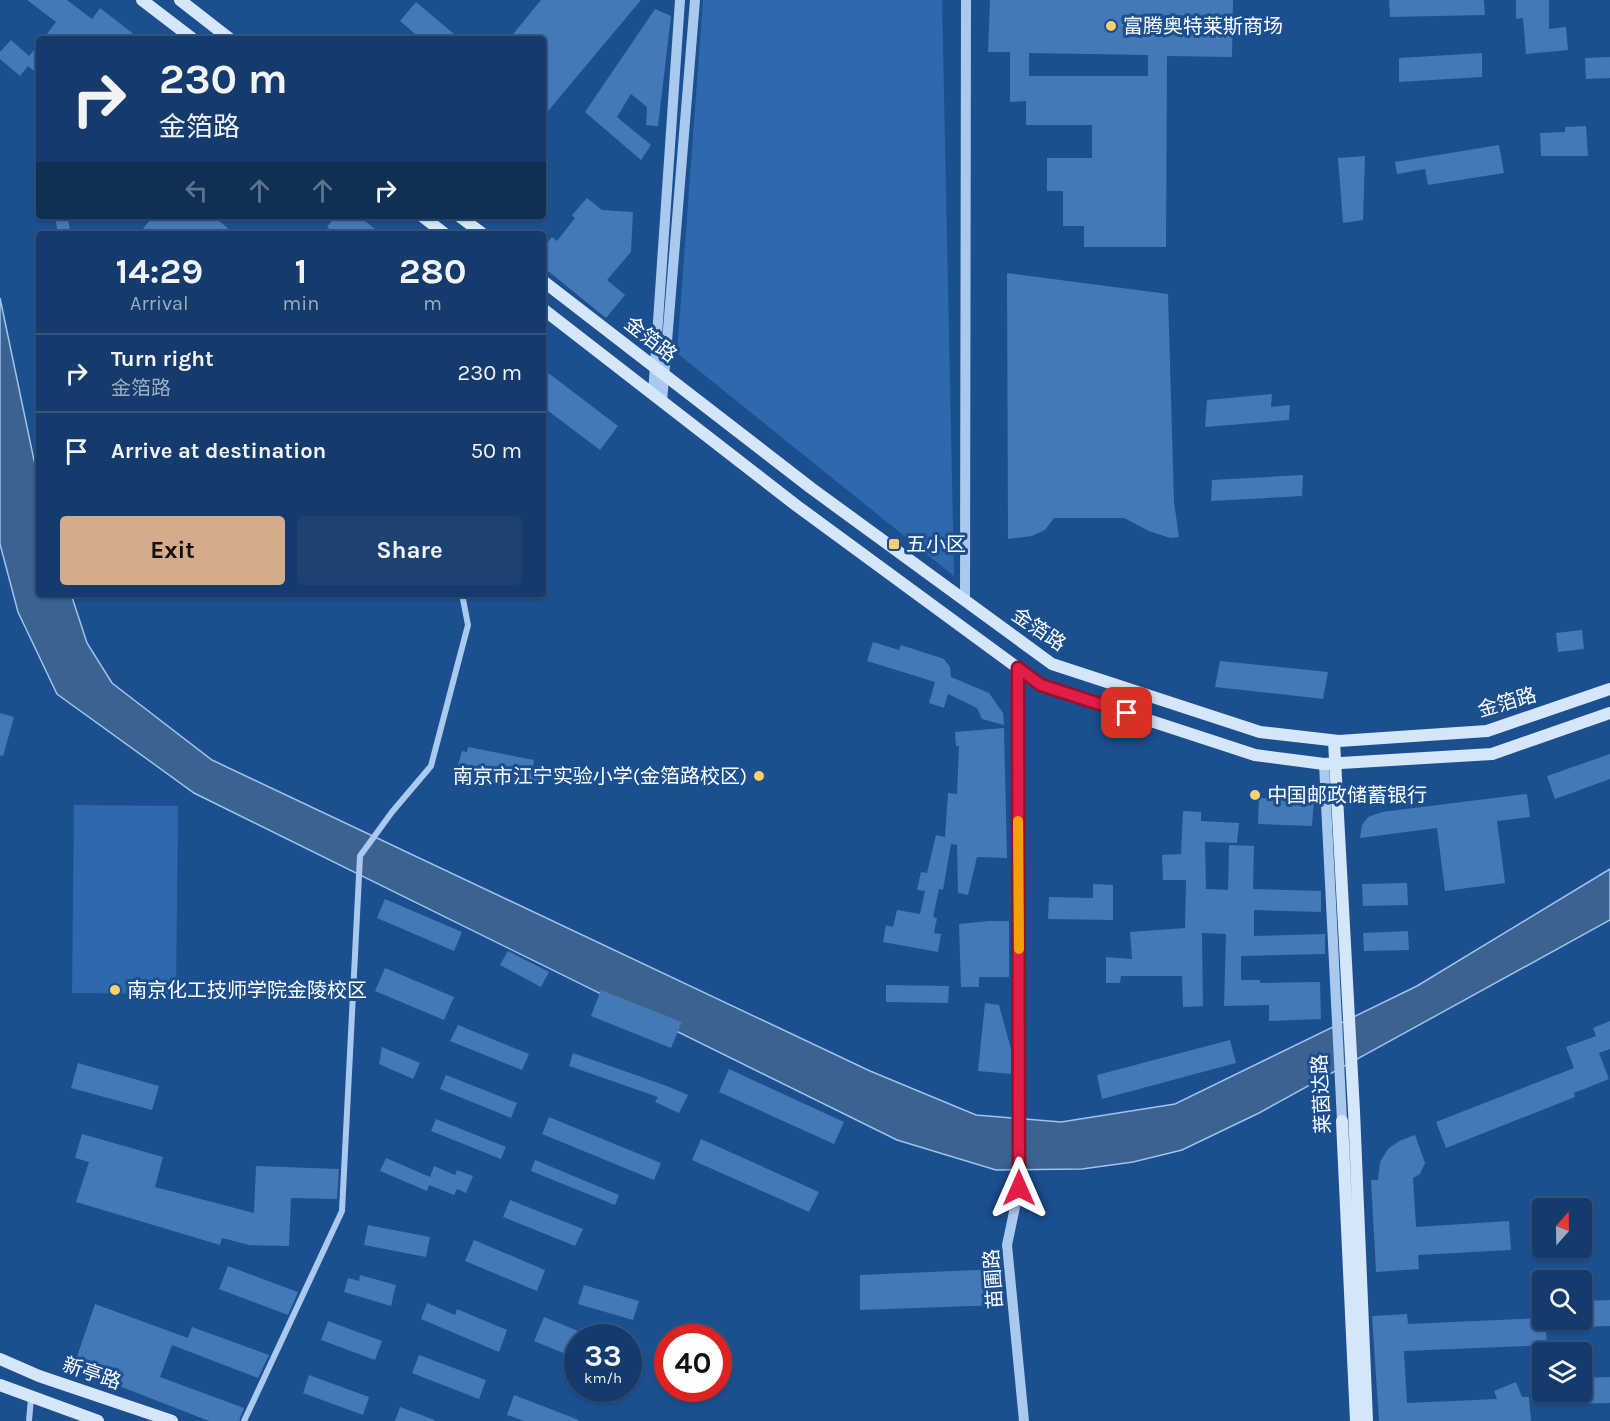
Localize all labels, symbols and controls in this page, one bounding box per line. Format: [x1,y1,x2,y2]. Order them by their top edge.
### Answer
place label: 富腾奥特莱斯商场 [1123,15,1283,38]
marker: 富腾奥特莱斯商场 [1104,19,1118,33]
text: 230 m [159,54,288,104]
icon: right [60,60,138,138]
text: 金箔路 [159,111,240,143]
icon: left [180,174,213,207]
icon: ahead [243,174,276,207]
icon: ahead [306,174,339,207]
icon: right [369,174,402,207]
text: 14:29 [115,250,203,292]
text: 1 [295,250,307,292]
text: 280 [399,250,467,292]
text: Arrival [130,292,189,315]
text: min [283,292,319,315]
text: m [423,292,442,315]
street label: 金箔路 [620,312,681,367]
text: Turn right [111,346,214,372]
icon: right [60,357,93,390]
text: 230 m [457,360,522,386]
text: 金箔路 [111,377,171,400]
icon: arrive [60,435,93,468]
text: Arrive at destination [111,438,326,464]
text: 50 m [471,438,522,464]
button: Exit [60,516,285,585]
button: Share [297,516,522,585]
place label: 五小区 [906,533,966,556]
marker: 五小区 [887,537,901,551]
street label: 金箔路 [1007,603,1070,656]
street label: 金箔路 [1475,683,1539,722]
pin [1101,687,1152,738]
icon: arrive [1110,696,1143,729]
place label: 南京市江宁实验小学(金箔路校区) [453,765,747,788]
marker: 南京市江宁实验小学(金箔路校区) [752,769,766,783]
place label: 中国邮政储蓄银行 [1267,784,1427,807]
marker: 中国邮政储蓄银行 [1248,788,1262,802]
place label: 南京化工技师学院金陵校区 [127,979,367,1002]
marker: 南京化工技师学院金陵校区 [108,983,122,997]
street label: 莱茵达路 [1308,1053,1335,1135]
position arrow [987,1156,1051,1220]
north arrow [1532,1198,1592,1258]
map controls [1532,1198,1592,1402]
street label: 苗圃路 [980,1248,1007,1310]
button: search [1532,1270,1592,1330]
speed limit sign: 40 [654,1324,732,1402]
text: 33 [584,1338,622,1374]
button: layers [1532,1342,1592,1402]
street label: 新亭路 [60,1353,124,1394]
text: km/h [584,1369,622,1387]

